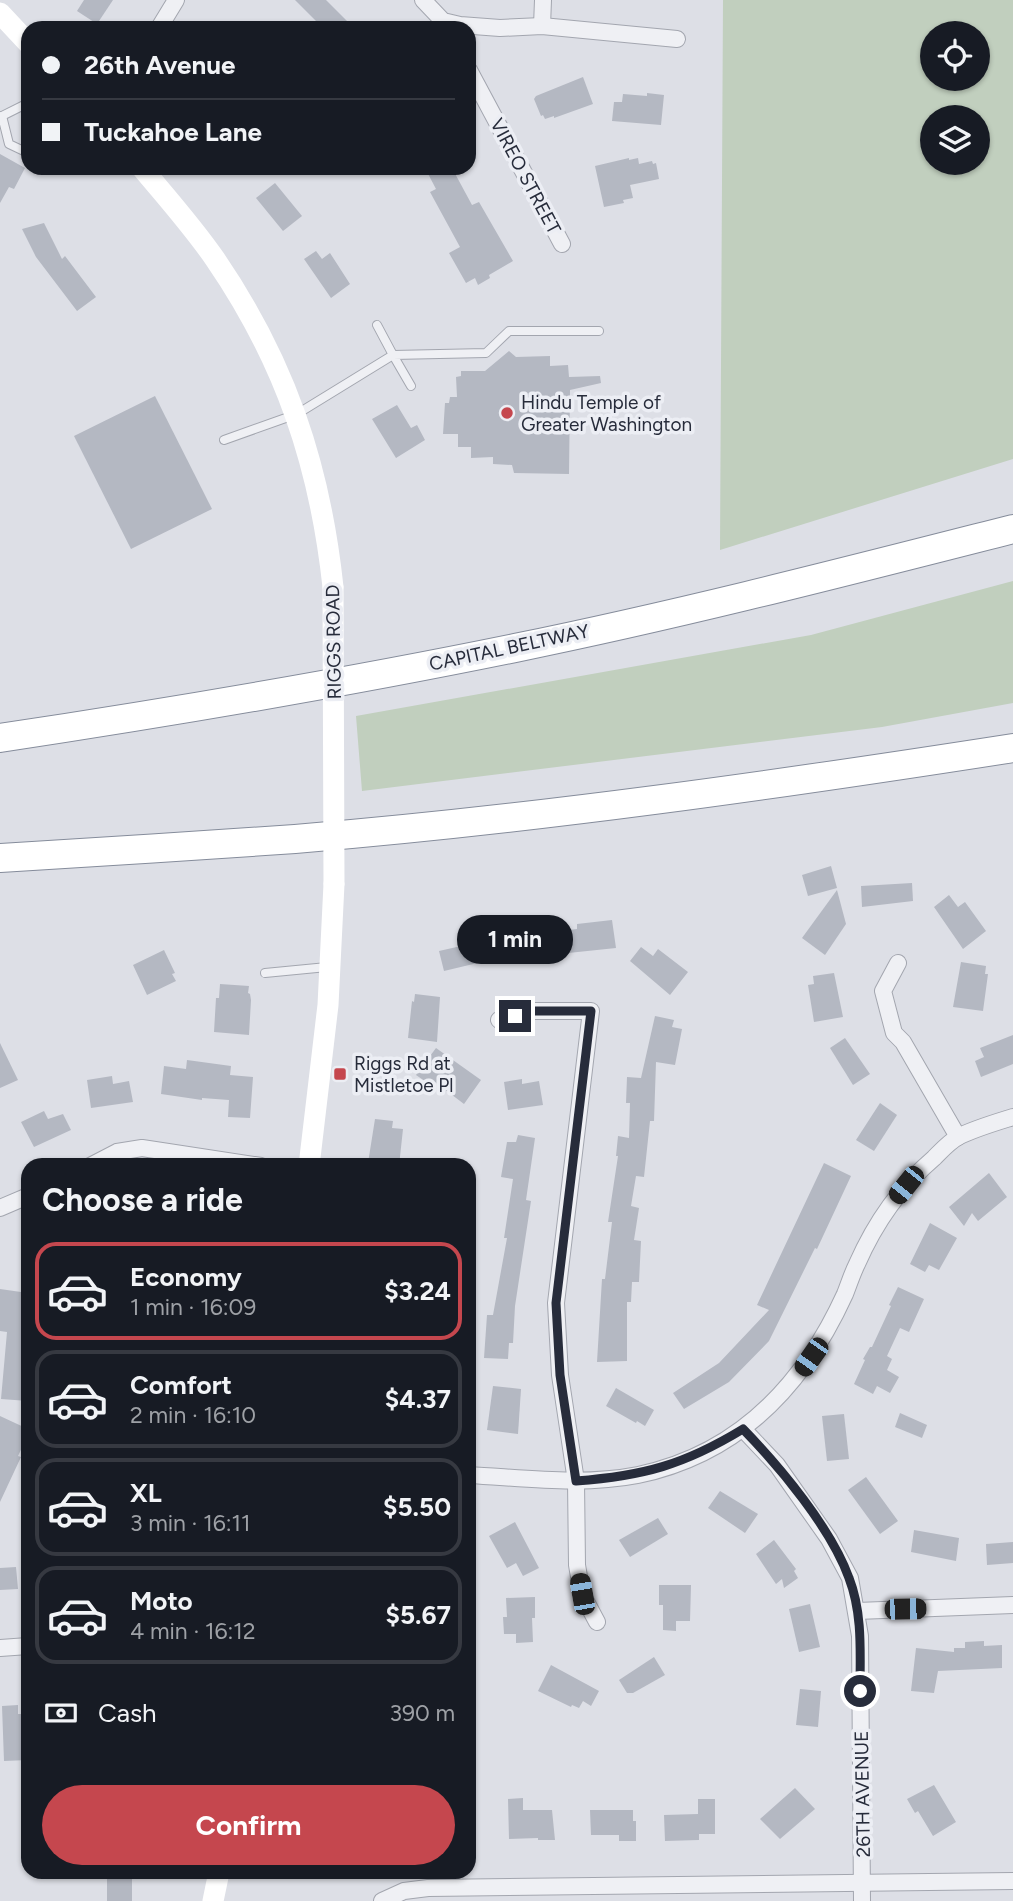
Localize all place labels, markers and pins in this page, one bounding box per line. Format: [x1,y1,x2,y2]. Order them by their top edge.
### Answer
place label: Hindu Temple of Greater Washington [521,391,692,436]
marker: Hindu Temple of Greater Washington [499,405,515,421]
place label: Riggs Rd at Mistletoe Pl [354,1052,453,1097]
marker: Riggs Rd at Mistletoe Pl [332,1066,348,1082]

